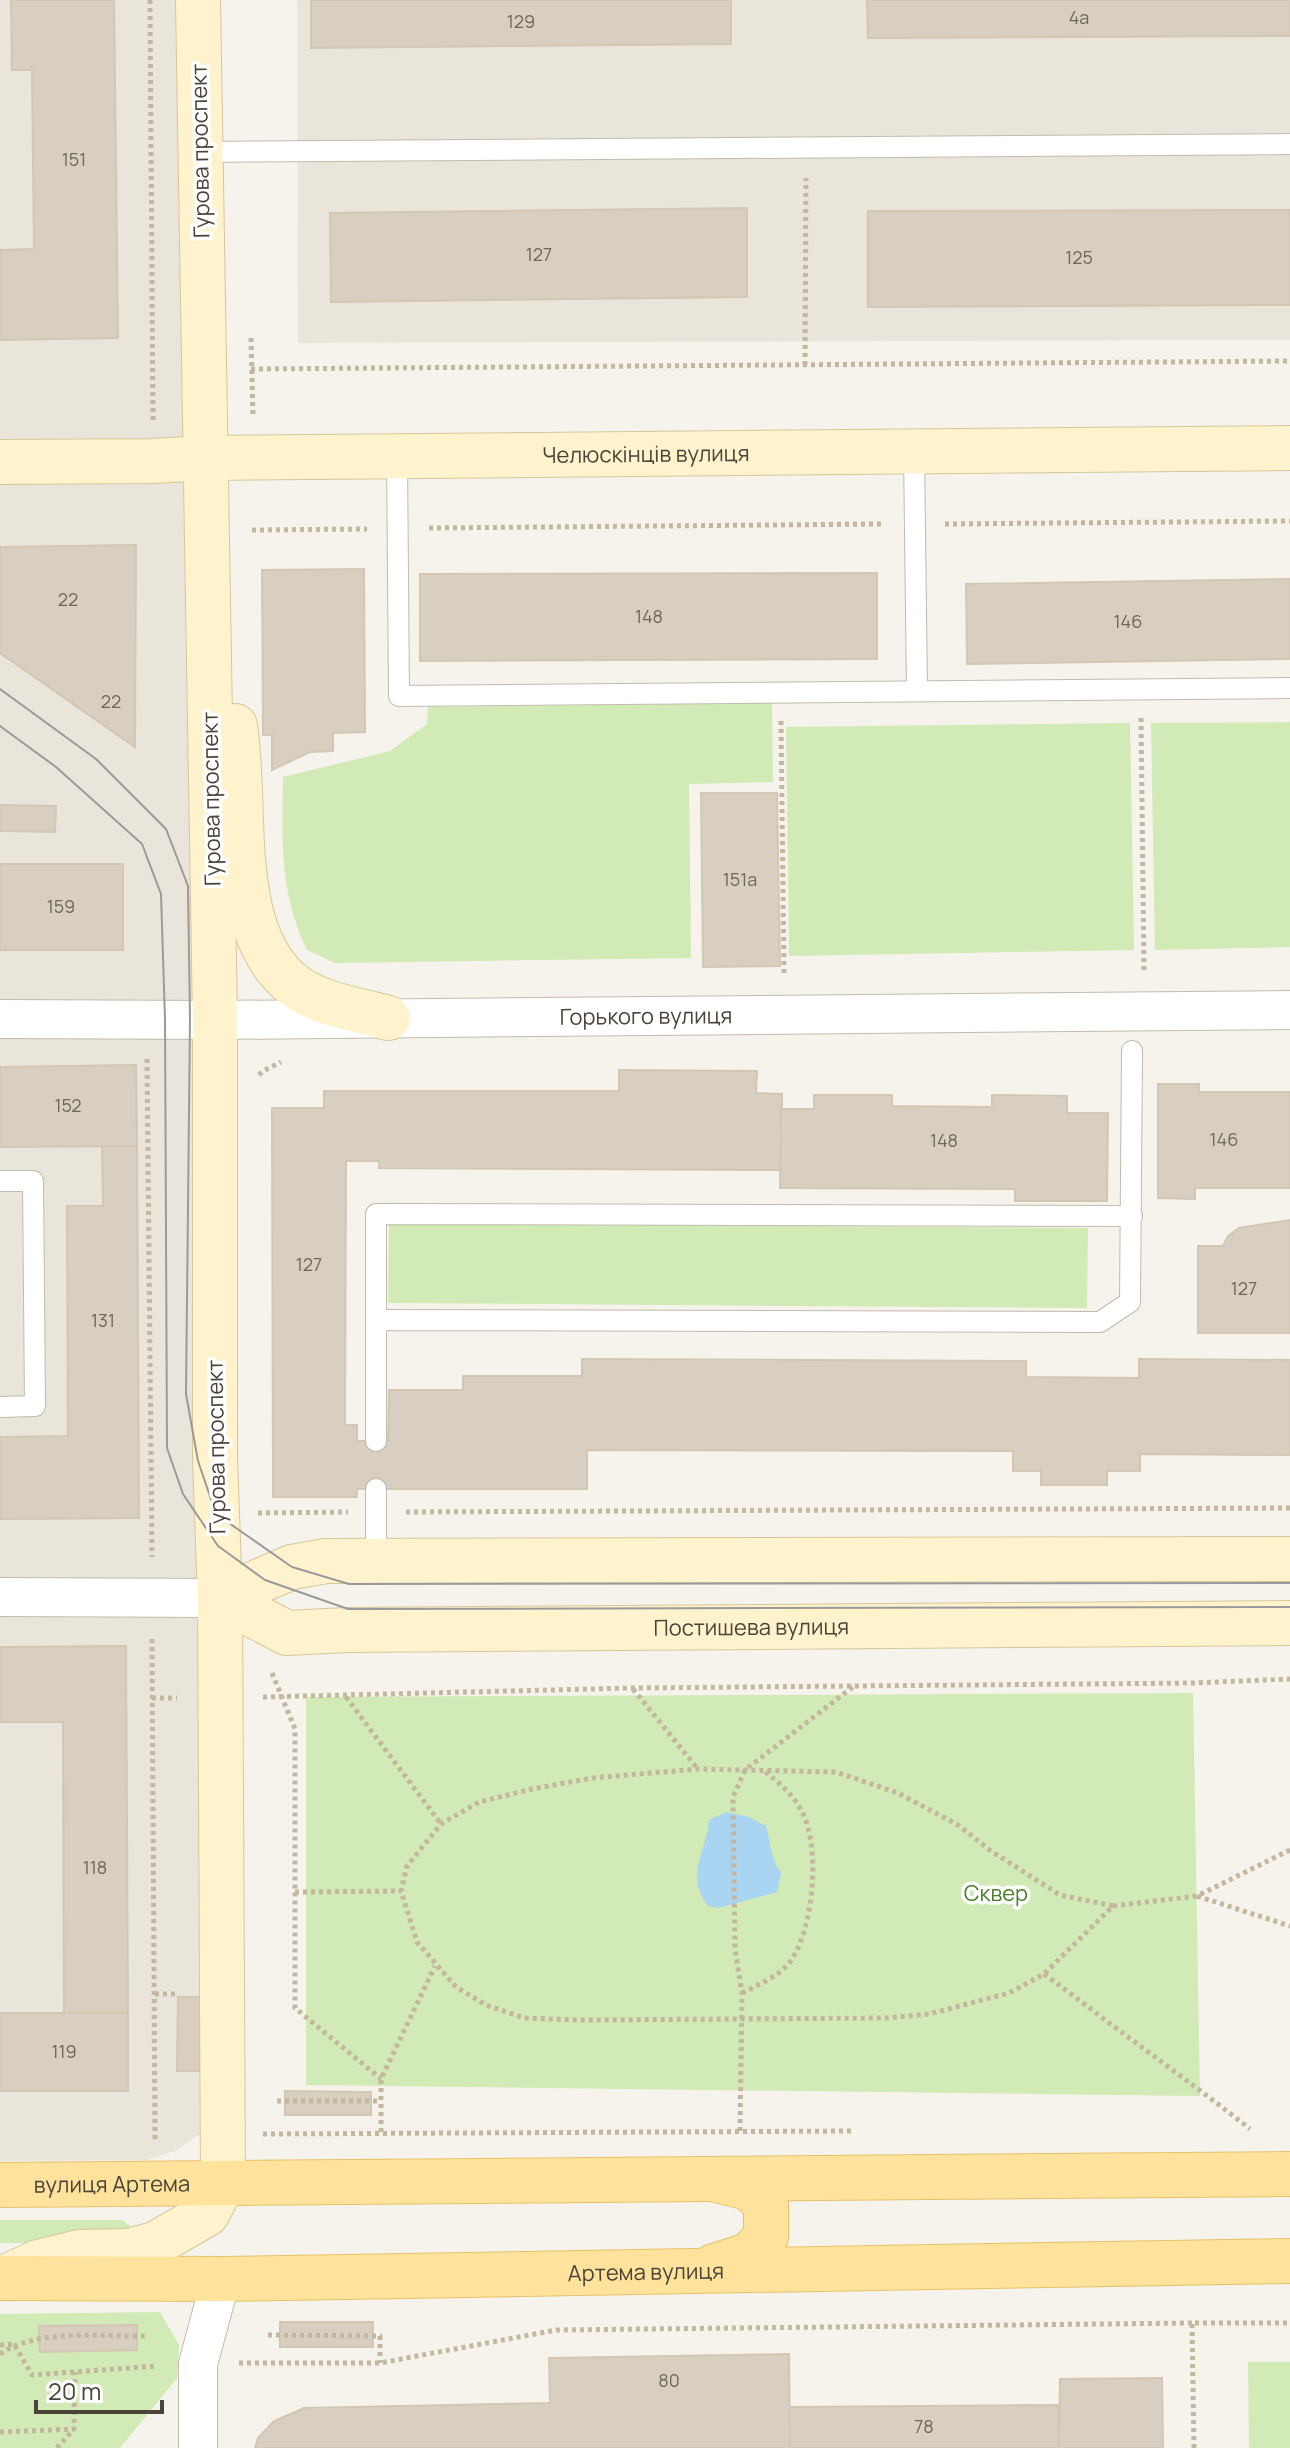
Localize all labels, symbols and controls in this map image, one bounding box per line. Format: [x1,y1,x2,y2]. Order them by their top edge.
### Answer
house number: 4а [1069,5,1089,29]
house number: 129 [507,9,535,33]
street label: Гурова проспект [183,64,217,238]
house number: 151 [62,147,86,171]
house number: 127 [526,242,552,266]
house number: 125 [1065,245,1093,269]
street label: Челюскінців вулиця [542,438,750,470]
house number: 22 [58,587,78,611]
house number: 148 [635,604,663,628]
house number: 146 [1114,609,1142,633]
house number: 22 [101,689,121,713]
street label: Гурова проспект [194,712,228,886]
house number: 151а [723,867,757,891]
house number: 159 [47,894,75,918]
street label: Горького вулиця [559,1000,733,1032]
house number: 152 [54,1093,82,1117]
house number: 146 [1210,1127,1238,1151]
house number: 148 [930,1128,958,1152]
house number: 127 [296,1252,322,1276]
house number: 127 [1231,1276,1257,1300]
house number: 131 [91,1308,115,1332]
street label: Гурова проспект [199,1360,233,1534]
street label: Постишева вулиця [653,1611,849,1643]
house number: 118 [83,1855,107,1879]
park label: Сквер [964,1878,1028,1908]
house number: 119 [51,2039,77,2063]
street label: вулиця Артема [34,2168,190,2200]
street label: Артема вулиця [567,2256,724,2288]
scale bar [36,2364,162,2414]
house number: 80 [658,2368,680,2392]
text: 20 m [48,2374,101,2407]
house number: 78 [914,2414,934,2438]

